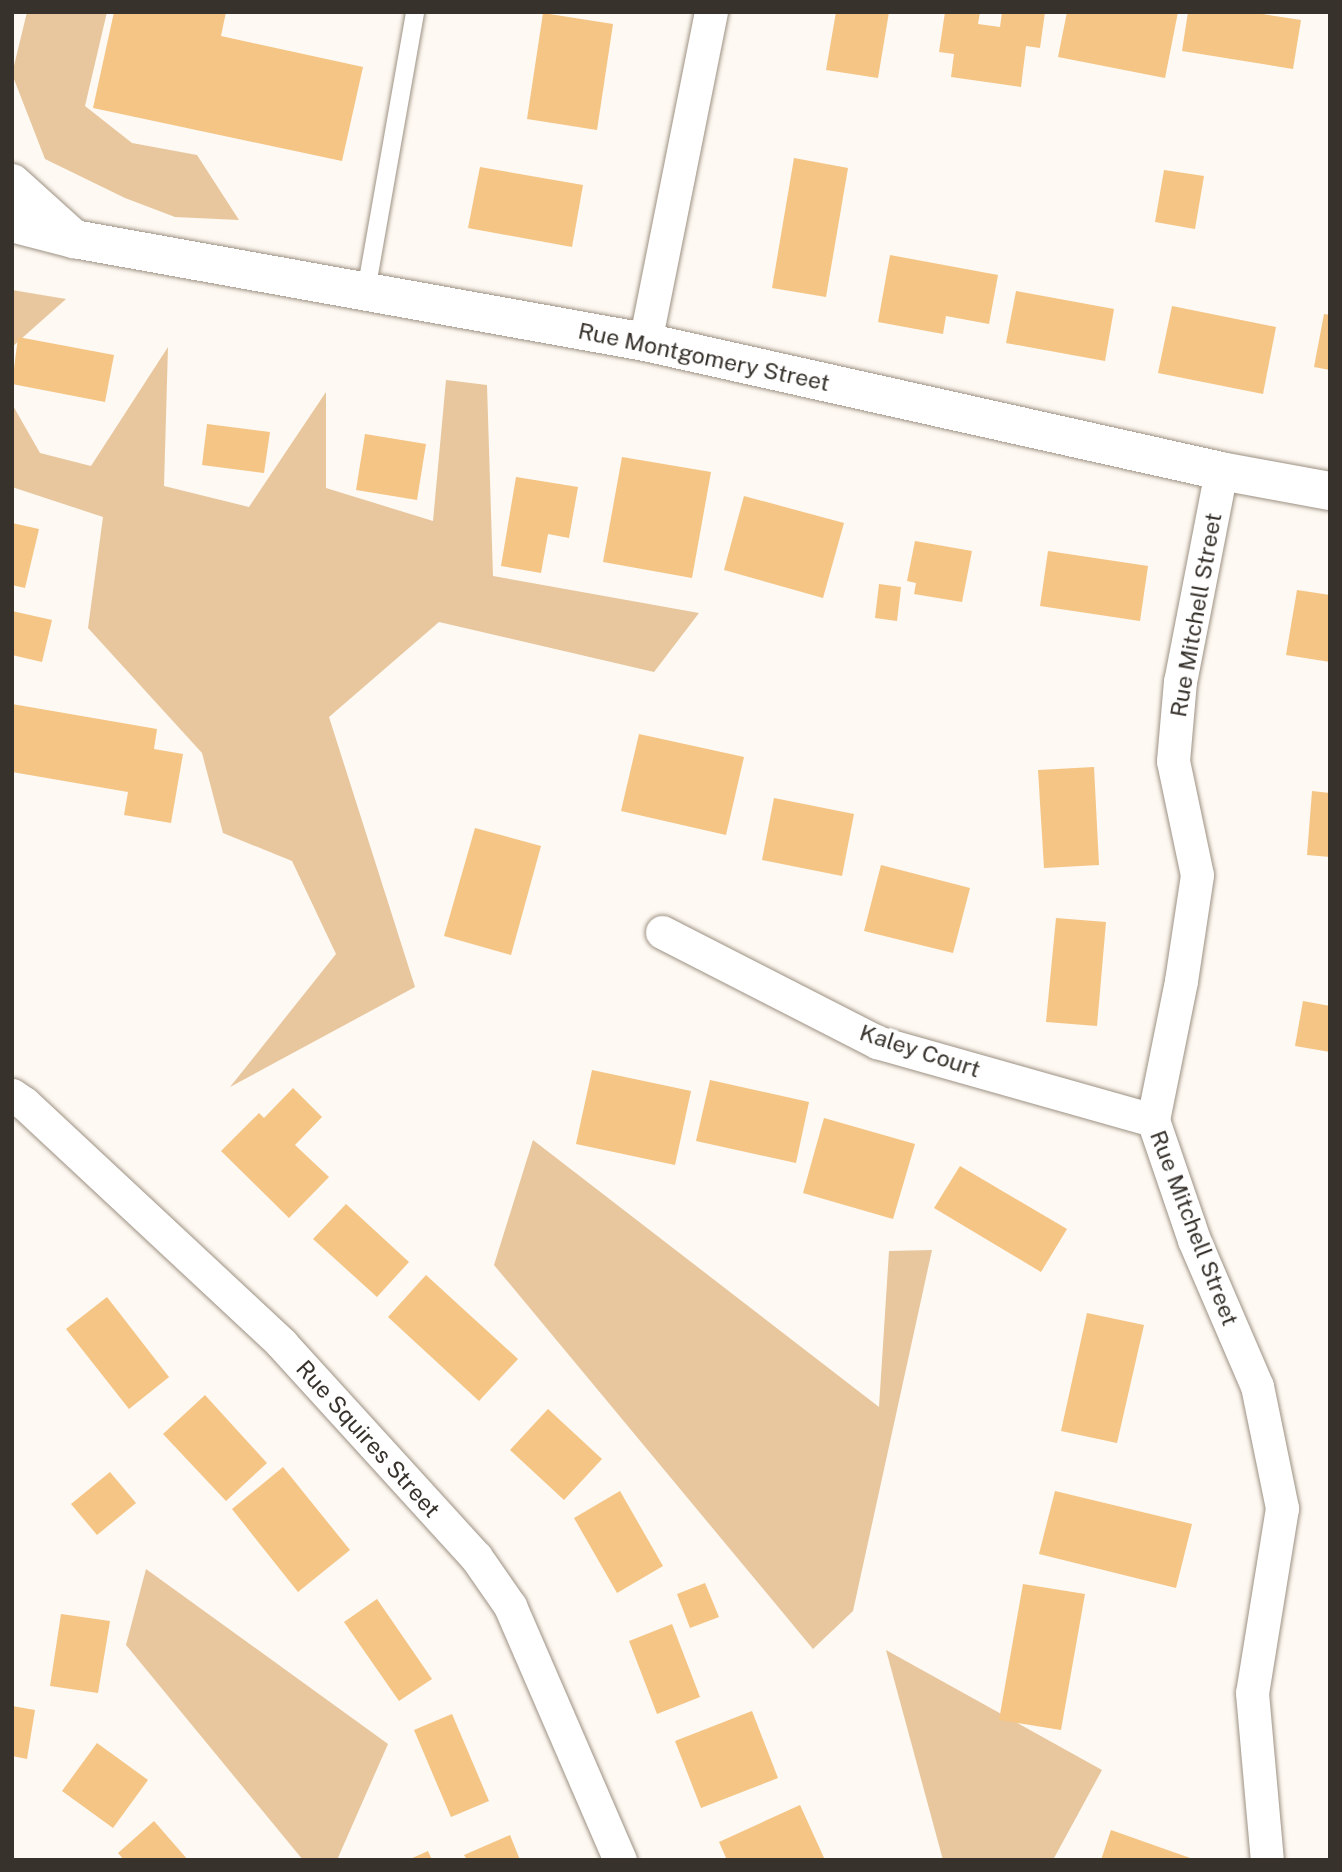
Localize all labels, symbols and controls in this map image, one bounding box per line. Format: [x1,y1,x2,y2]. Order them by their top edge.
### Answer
street label: Rue Montgomery Street [576,317,832,397]
street label: Rue Mitchell Street [1164,511,1228,719]
street label: Kaley Court [856,1019,984,1083]
street label: Rue Mitchell Street [1144,1126,1244,1330]
street label: Rue Squires Street [290,1355,446,1523]

